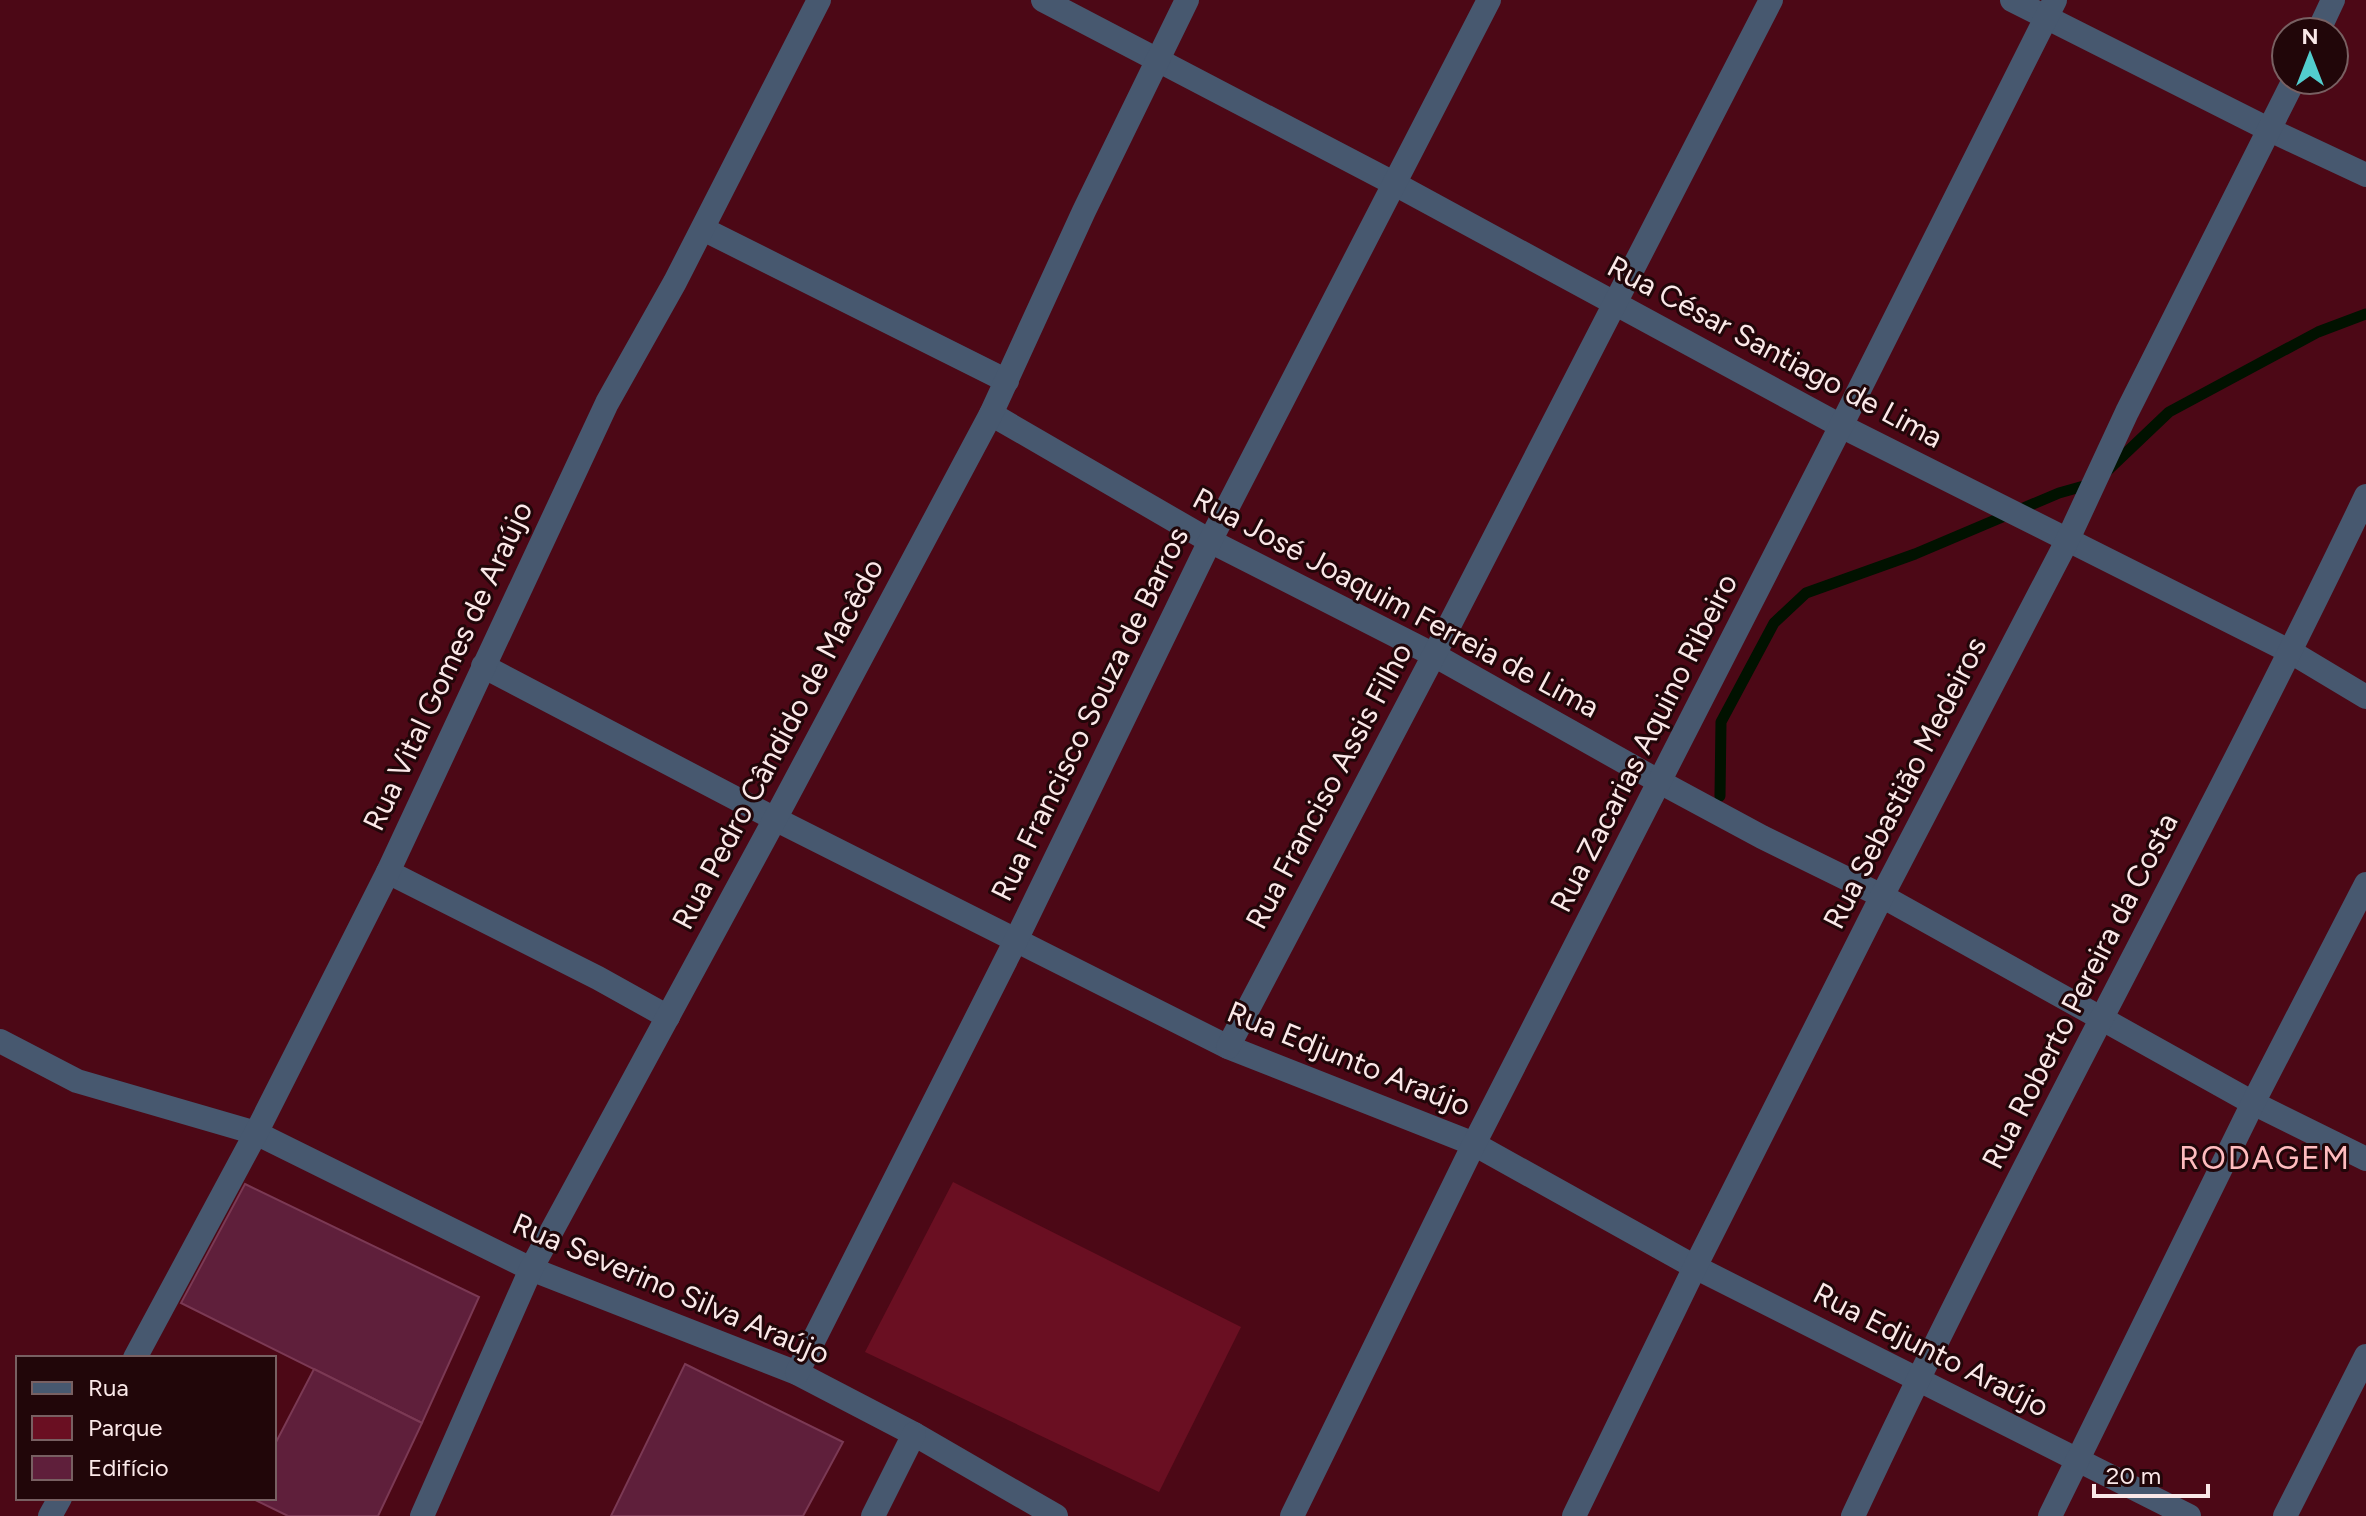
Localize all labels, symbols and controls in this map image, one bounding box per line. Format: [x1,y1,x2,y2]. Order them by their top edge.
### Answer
north arrow [2270,16,2350,96]
text: N [2301,23,2319,50]
street label: Rua César Santiago de Lima [1601,247,1949,456]
street label: Rua José Joaquim Ferreia de Lima [1187,480,1606,726]
street label: Rua Vital Gomes de Araújo [355,495,540,836]
street label: Rua Francisco Souza de Barros [983,521,1196,907]
street label: Rua Pedro Cândido de Macêdo [664,552,891,935]
street label: Rua Zacarias Aquino Ribeiro [1542,567,1745,918]
street label: Rua Sebastião Medeiros [1815,631,1994,935]
street label: Rua Franciso Assis Filho [1237,636,1420,935]
street label: Rua Roberto Pereira da Costa [1974,807,2186,1175]
street label: Rua Edjunto Araújo [1222,993,1476,1124]
district label: RODAGEM [2179,1139,2351,1177]
street label: Rua Severino Silva Araújo [507,1205,835,1372]
street label: Rua Edjunto Araújo [1807,1274,2055,1425]
legend [16,1356,276,1500]
text: Rua [88,1373,129,1402]
text: Parque [88,1413,162,1442]
scale bar [2094,1448,2208,1498]
text: Edifício [88,1453,169,1482]
text: 20 m [2106,1461,2161,1490]

